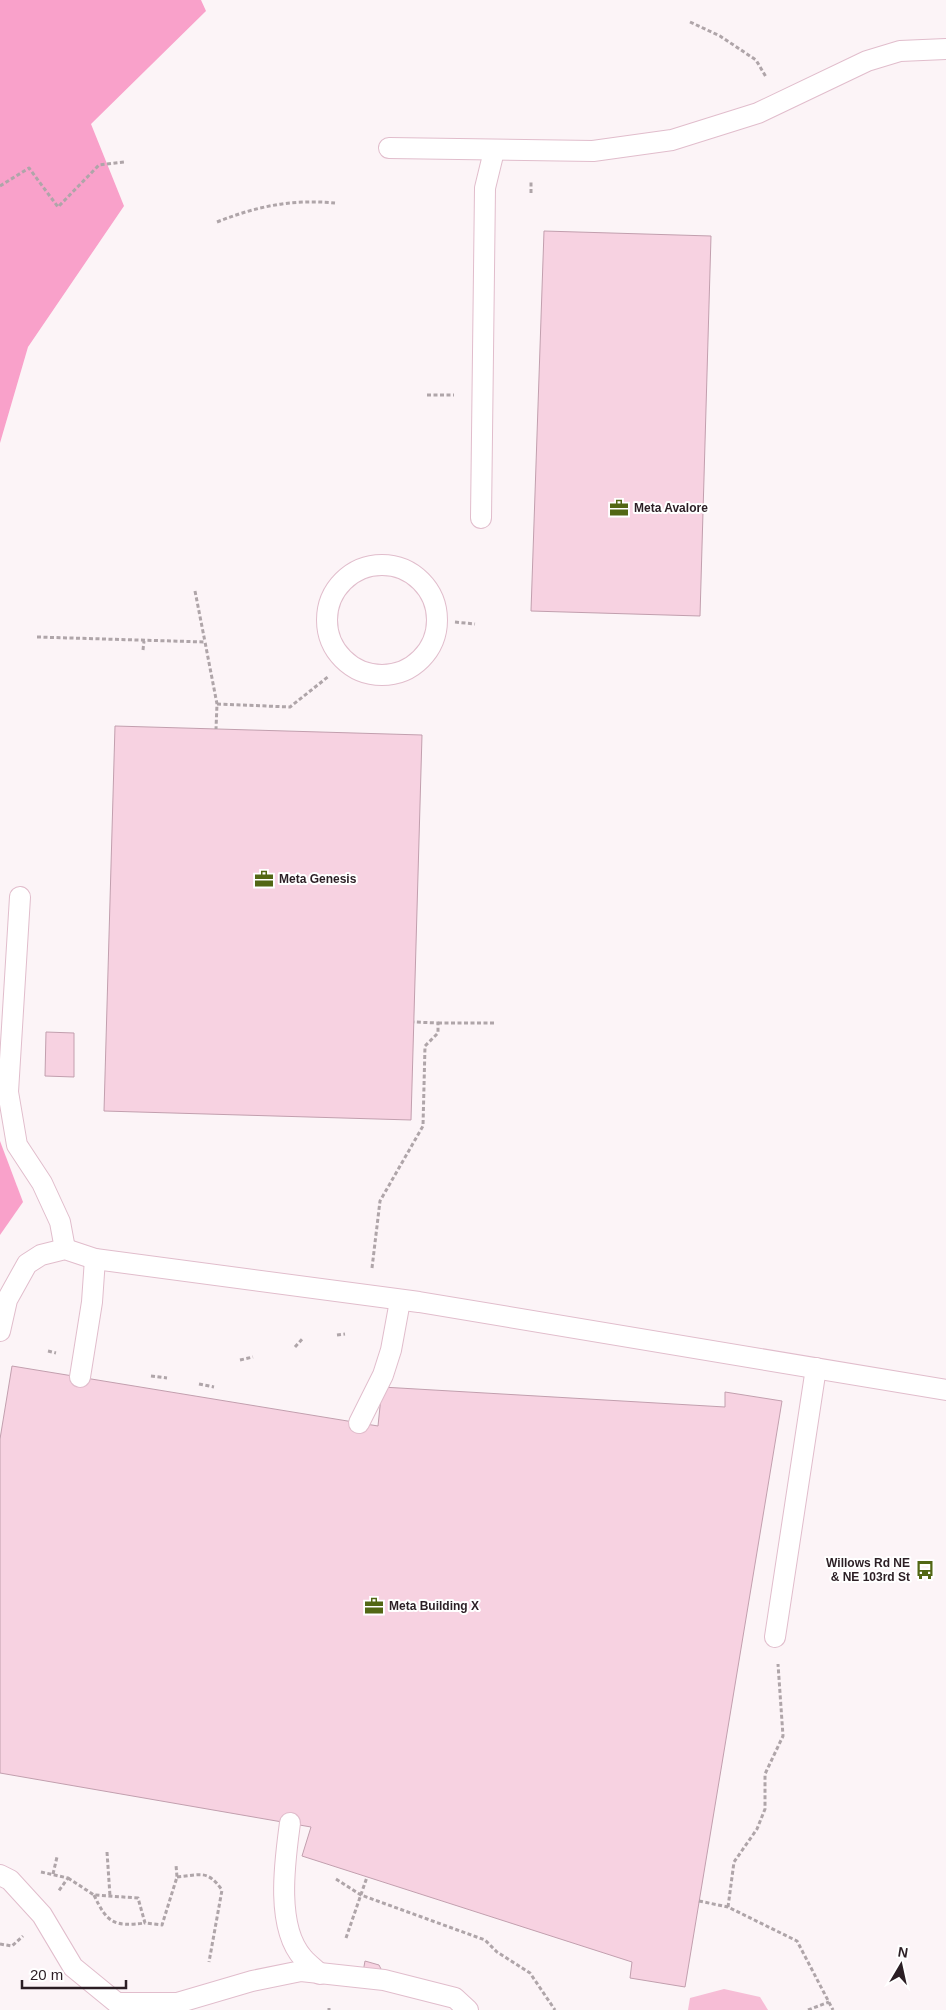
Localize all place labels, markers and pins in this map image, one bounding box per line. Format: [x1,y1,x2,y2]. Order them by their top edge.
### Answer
office icon: Meta Avalore [608,497,630,519]
place label: Meta Avalore [634,501,708,515]
office icon: Meta Genesis [253,868,275,890]
place label: Meta Genesis [279,872,357,886]
place label: Willows Rd NE & NE 103rd St [826,1556,910,1584]
bus stop icon: Willows Rd NE & NE 103rd St [914,1559,936,1581]
office icon: Meta Building X [363,1595,385,1617]
place label: Meta Building X [389,1599,479,1613]

